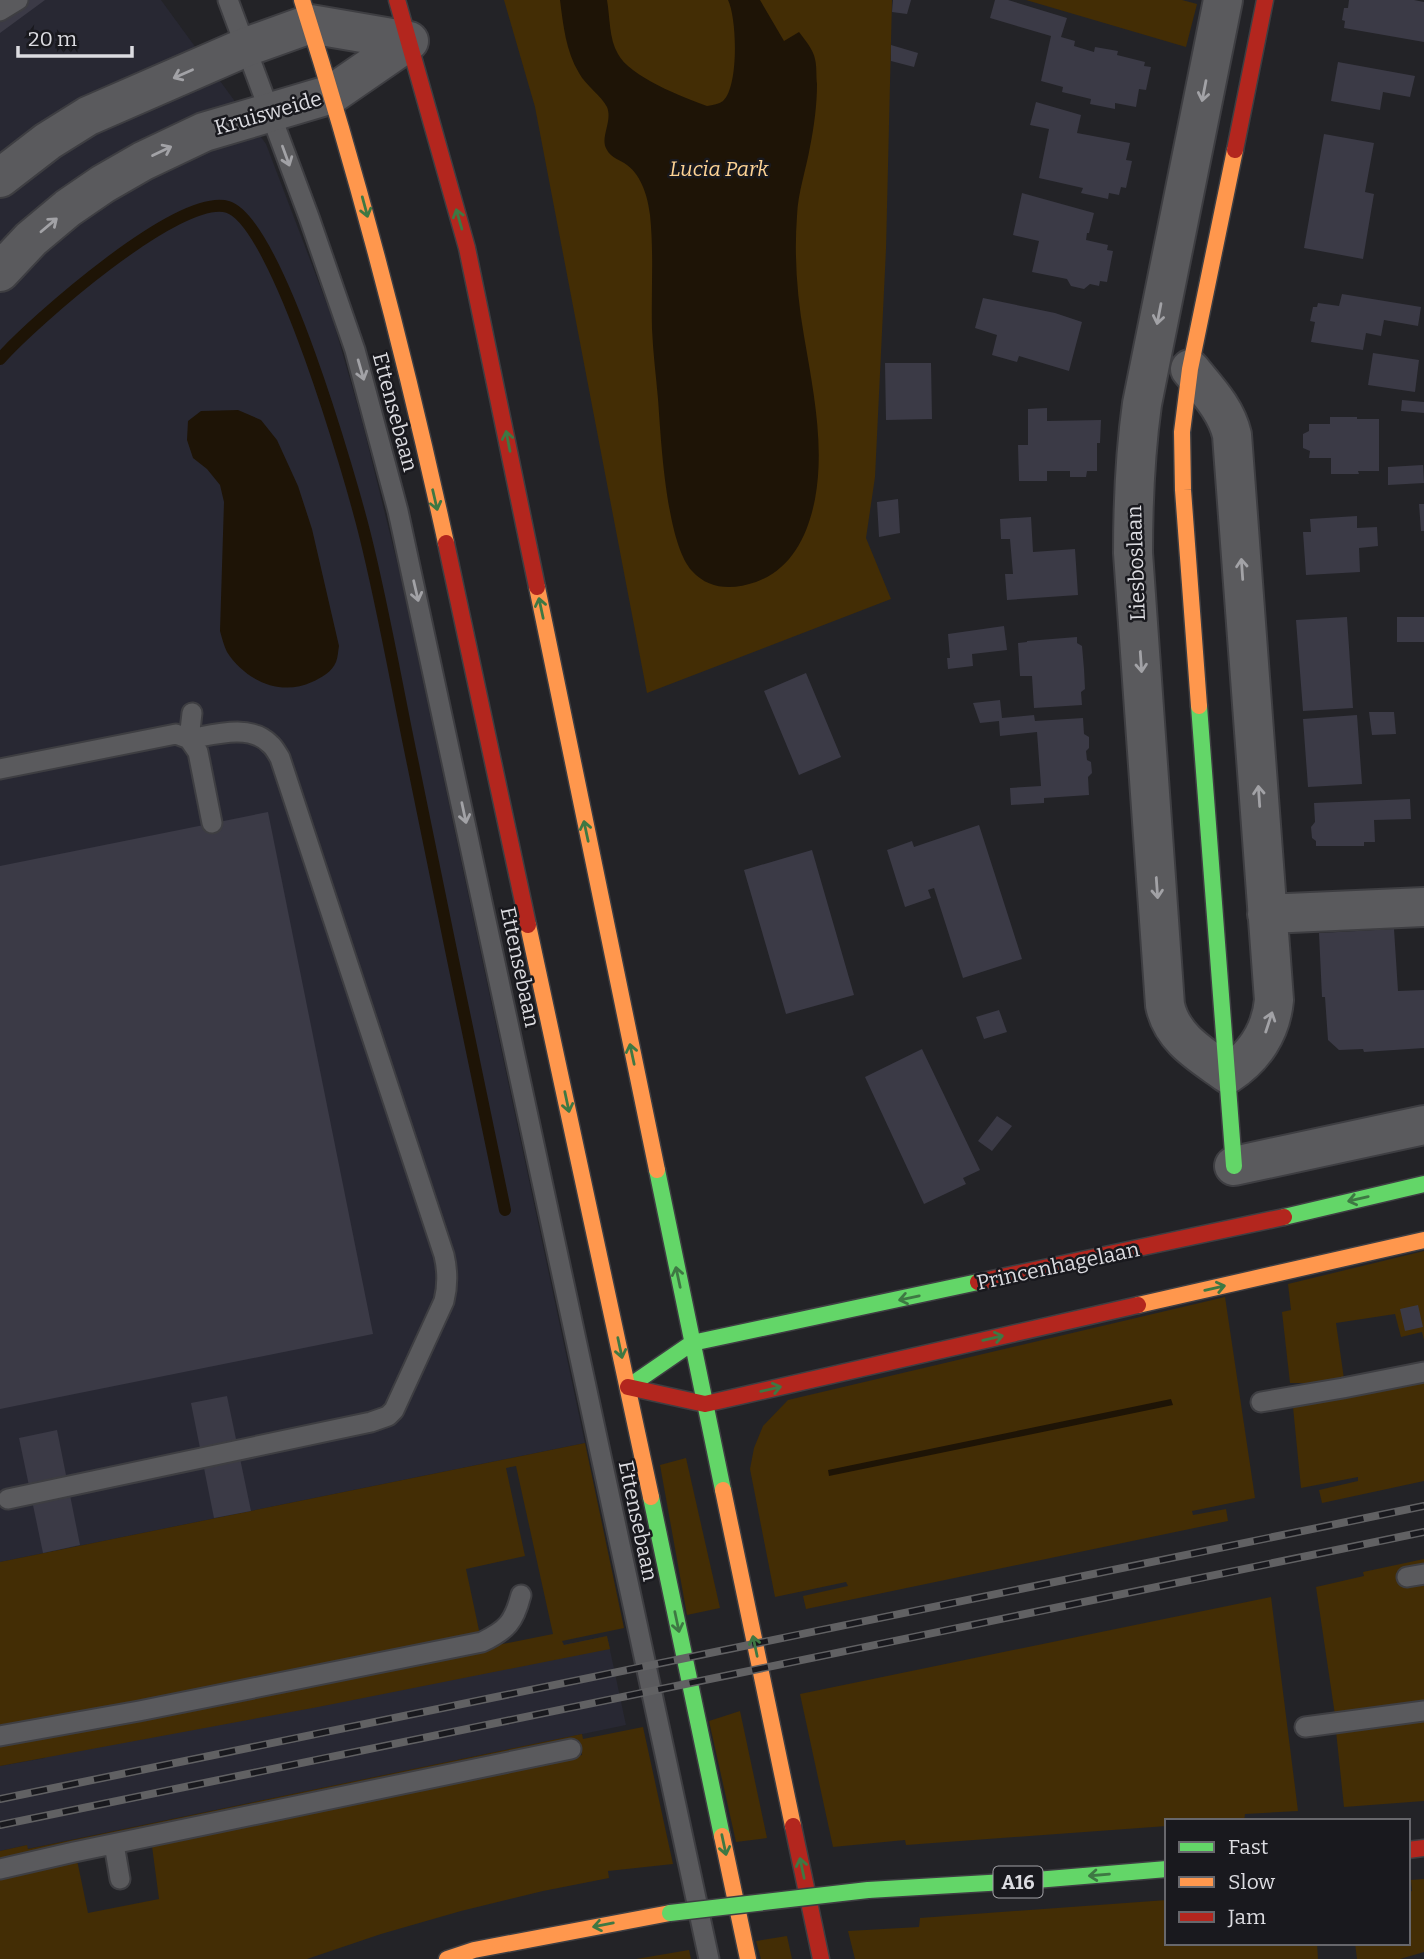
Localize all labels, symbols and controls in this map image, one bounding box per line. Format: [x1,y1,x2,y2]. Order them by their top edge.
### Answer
scale bar [18,14,131,58]
text: 20 m [28,26,77,52]
one-way arrow [173,69,194,82]
one-way arrow [1197,79,1211,102]
street label: Kruisweide [211,85,325,141]
one-way arrow [151,144,172,158]
one-way arrow [281,144,293,166]
park label: Lucia Park [669,156,769,182]
one-way arrow [359,195,372,218]
one-way arrow [451,208,464,230]
one-way arrow [39,217,57,233]
one-way arrow [1152,302,1166,325]
street label: Ettensebaan [367,350,423,474]
one-way arrow [355,359,368,381]
one-way arrow [500,430,514,453]
one-way arrow [429,488,442,510]
street label: Liesboslaan [1121,505,1151,621]
one-way arrow [1235,559,1248,581]
one-way arrow [410,579,424,602]
one-way arrow [533,597,547,620]
one-way arrow [1135,650,1148,672]
one-way arrow [1252,785,1265,808]
one-way arrow [458,801,472,824]
one-way arrow [579,820,593,843]
one-way arrow [1151,877,1164,899]
street label: Ettensebaan [495,904,545,1030]
one-way arrow [1264,1012,1277,1034]
one-way arrow [625,1043,639,1066]
one-way arrow [560,1090,574,1113]
one-way arrow [1347,1194,1369,1207]
street label: Princenhagelaan [974,1236,1142,1296]
one-way arrow [671,1266,684,1289]
one-way arrow [1203,1281,1226,1294]
one-way arrow [898,1291,921,1305]
one-way arrow [981,1331,1004,1344]
one-way arrow [613,1336,627,1359]
one-way arrow [759,1381,782,1395]
street label: Ettensebaan [613,1458,663,1584]
one-way arrow [671,1610,685,1633]
one-way arrow [748,1635,762,1658]
legend [1165,1819,1410,1945]
one-way arrow [717,1833,731,1856]
text: Fast [1228,1834,1269,1860]
one-way arrow [795,1857,809,1880]
road number: A16 [993,1866,1042,1898]
one-way arrow [1088,1869,1111,1882]
text: Slow [1228,1869,1275,1895]
text: Jam [1227,1904,1266,1930]
one-way arrow [592,1919,615,1933]

